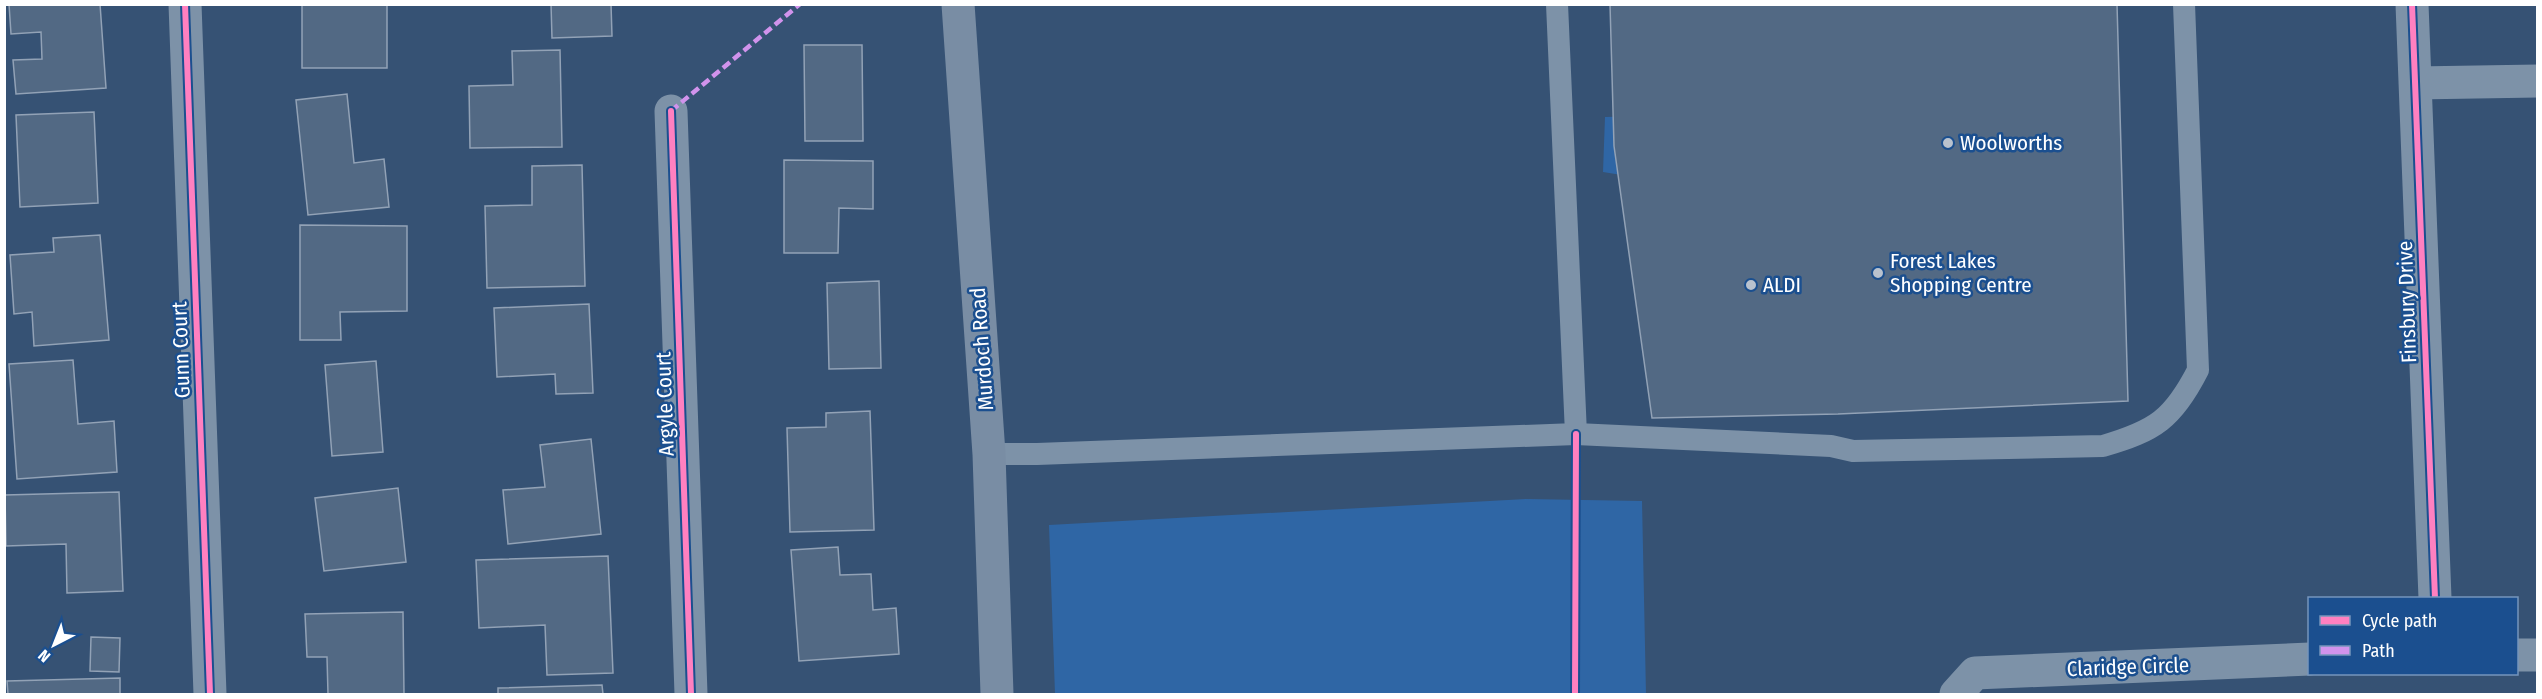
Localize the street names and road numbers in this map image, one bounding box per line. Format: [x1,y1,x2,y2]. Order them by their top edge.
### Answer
street label: Finsbury Drive [2392,241,2422,363]
street label: Murdoch Road [965,287,999,411]
street label: Gunn Court [166,301,196,399]
street label: Argyle Court [650,351,680,457]
street label: Claridge Circle [2066,652,2190,682]

